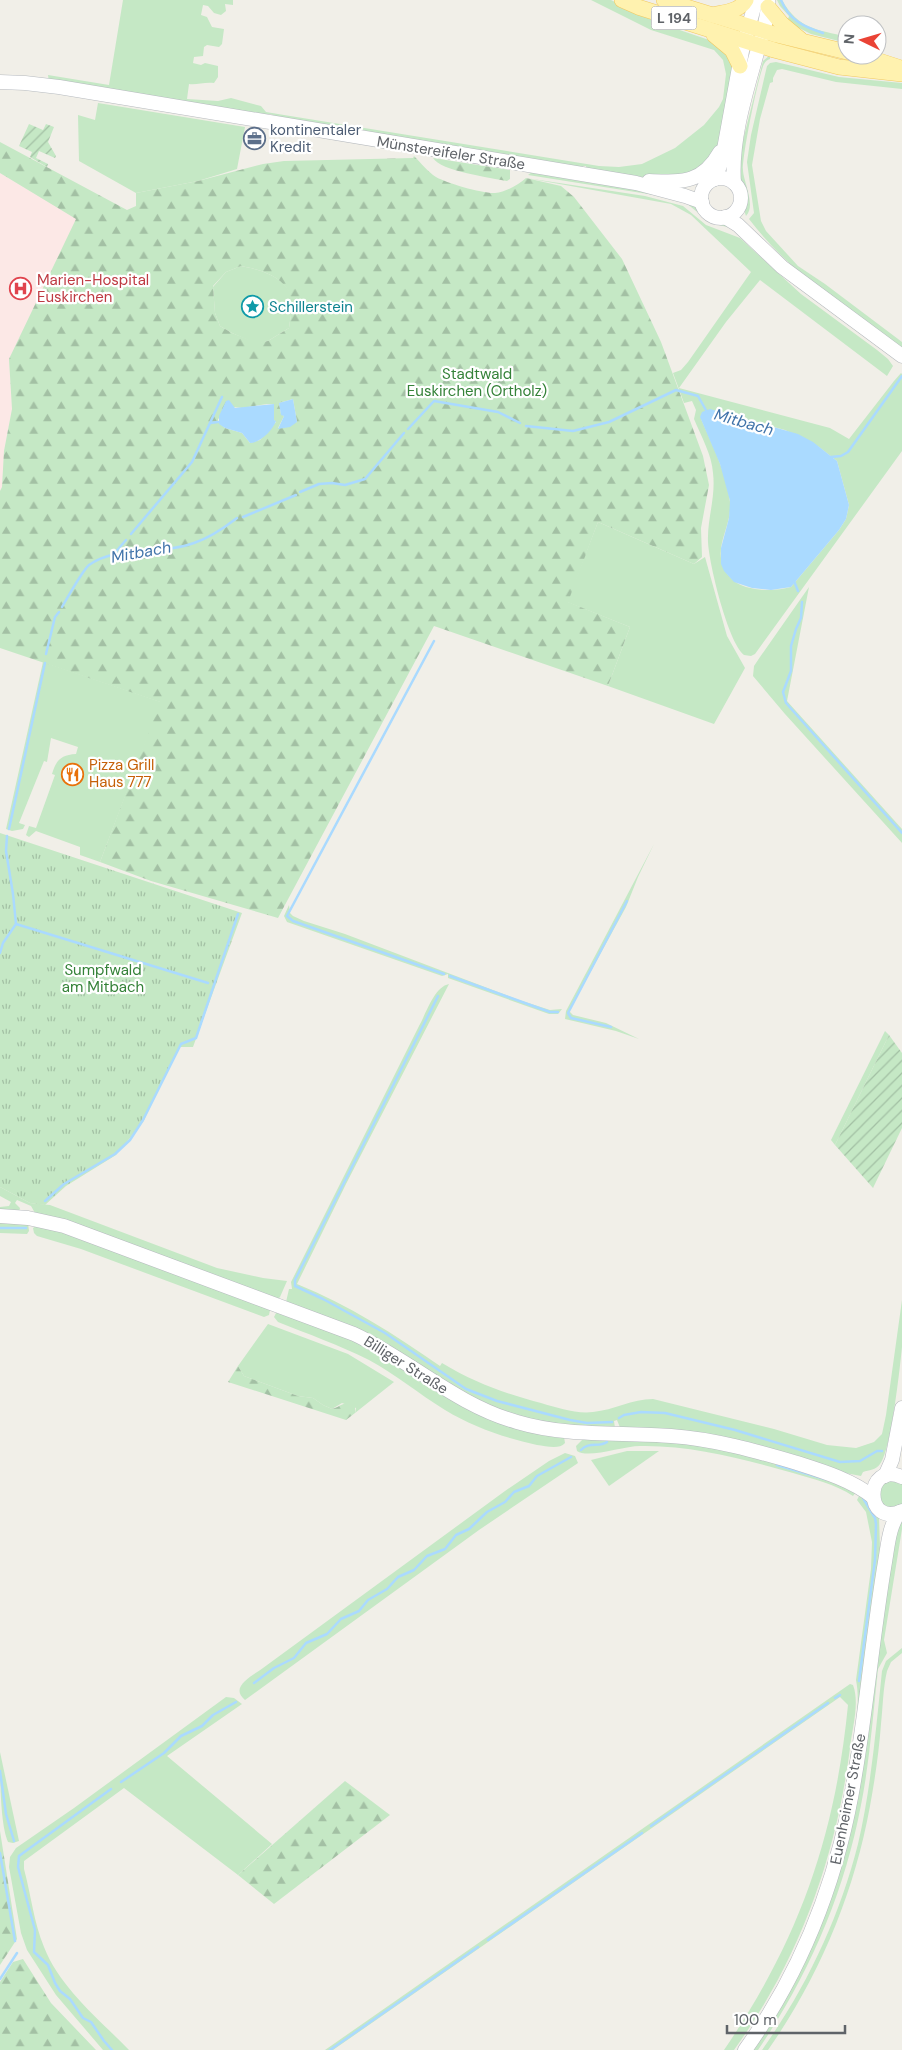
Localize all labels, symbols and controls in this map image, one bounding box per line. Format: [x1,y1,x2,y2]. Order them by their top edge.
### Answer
road number: L 194 [652,7,696,30]
north arrow [837,15,887,65]
text: N [840,33,858,45]
place label: kontinentaler Kredit [270,120,362,157]
office icon: kontinentaler Kredit [242,127,266,151]
street label: Münstereifeler Straße [375,131,527,175]
place label: Marien-Hospital Euskirchen [37,270,149,307]
hospital icon: Marien-Hospital Euskirchen [9,277,33,301]
place icon: Schillerstein [241,295,265,319]
place label: Schillerstein [269,297,353,317]
park label: Stadtwald Euskirchen (Ortholz) [407,364,547,401]
water label: Mitbach [712,404,776,440]
water label: Mitbach [109,536,173,568]
place label: Pizza Grill Haus 777 [89,755,154,792]
restaurant icon: Pizza Grill Haus 777 [61,762,85,786]
park label: Sumpfwald am Mitbach [62,960,144,997]
street label: Billiger Straße [360,1331,452,1399]
street label: Euenheimer Straße [826,1732,870,1866]
scale bar [727,2002,844,2034]
text: 100 m [734,2010,777,2030]

